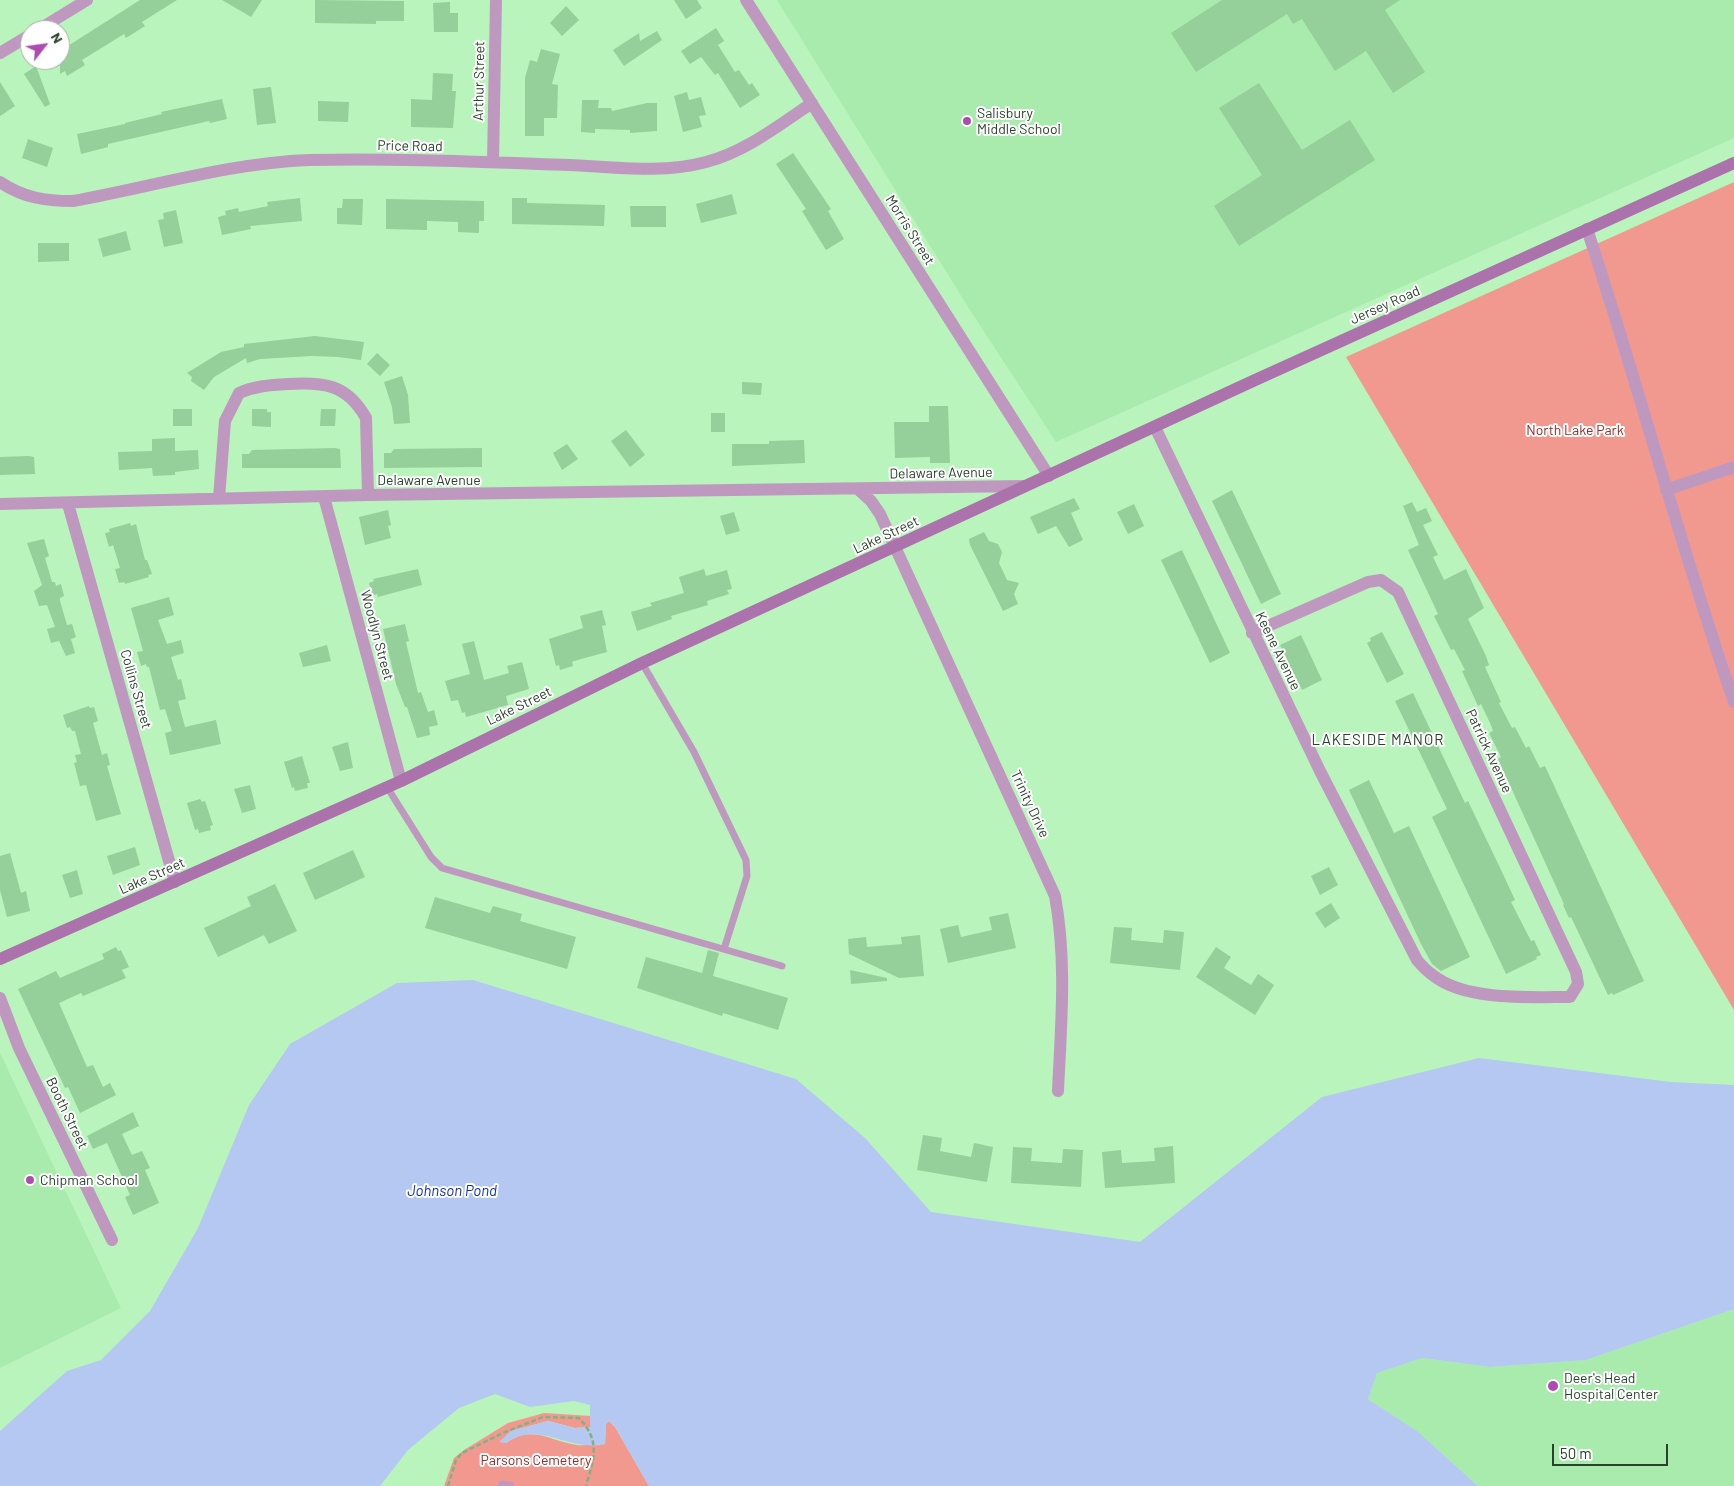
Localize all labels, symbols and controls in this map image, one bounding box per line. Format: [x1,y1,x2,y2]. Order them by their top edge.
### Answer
north arrow [20,20,70,70]
text: N [48,29,67,46]
street label: Arthur Street [470,41,488,121]
place label: Salisbury Middle School [977,105,1061,138]
marker: Salisbury Middle School [961,115,973,127]
street label: Price Road [377,137,443,155]
street label: Morris Street [882,192,938,268]
street label: Jersey Road [1347,282,1423,328]
park label: North Lake Park [1526,422,1624,438]
street label: Delaware Avenue [889,464,993,482]
street label: Delaware Avenue [377,472,481,488]
street label: Lake Street [851,513,921,557]
street label: Woodlyn Street [357,588,397,682]
street label: Keene Avenue [1252,609,1304,693]
street label: Collins Street [117,648,155,730]
street label: Lake Street [484,683,554,729]
street label: Patrick Avenue [1462,706,1516,796]
district label: LAKESIDE MANOR [1310,731,1446,749]
street label: Trinity Drive [1007,768,1053,840]
street label: Lake Street [116,854,188,898]
street label: Booth Street [42,1074,92,1152]
place label: Chipman School [40,1172,138,1188]
marker: Chipman School [24,1174,36,1186]
water label: Johnson Pond [407,1182,497,1200]
place label: Deer's Head Hospital Center [1564,1370,1658,1402]
marker: Deer's Head Hospital Center [1546,1379,1560,1393]
scale bar [1554,1434,1670,1466]
text: 50 m [1560,1444,1592,1462]
park label: Parsons Cemetery [481,1452,591,1468]

